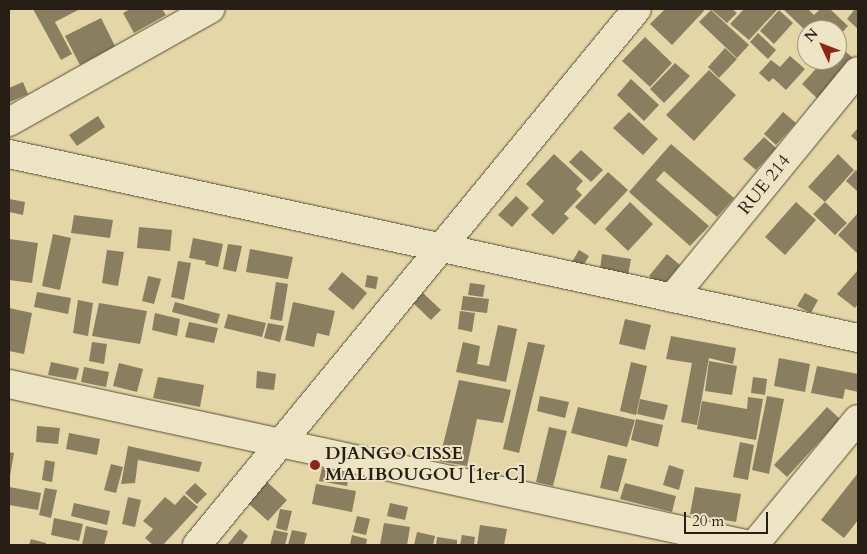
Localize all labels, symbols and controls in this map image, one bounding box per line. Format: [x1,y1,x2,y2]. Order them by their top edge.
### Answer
north arrow [797,20,847,70]
text: N [800,24,822,46]
street label: RUE 214 [734,151,796,219]
place label: DJANGO CISSE MALIBOUGOU [1er C] [325,444,525,486]
marker: DJANGO CISSE MALIBOUGOU [1er C] [309,459,321,471]
scale bar [687,502,771,534]
text: 20 m [692,511,724,531]

